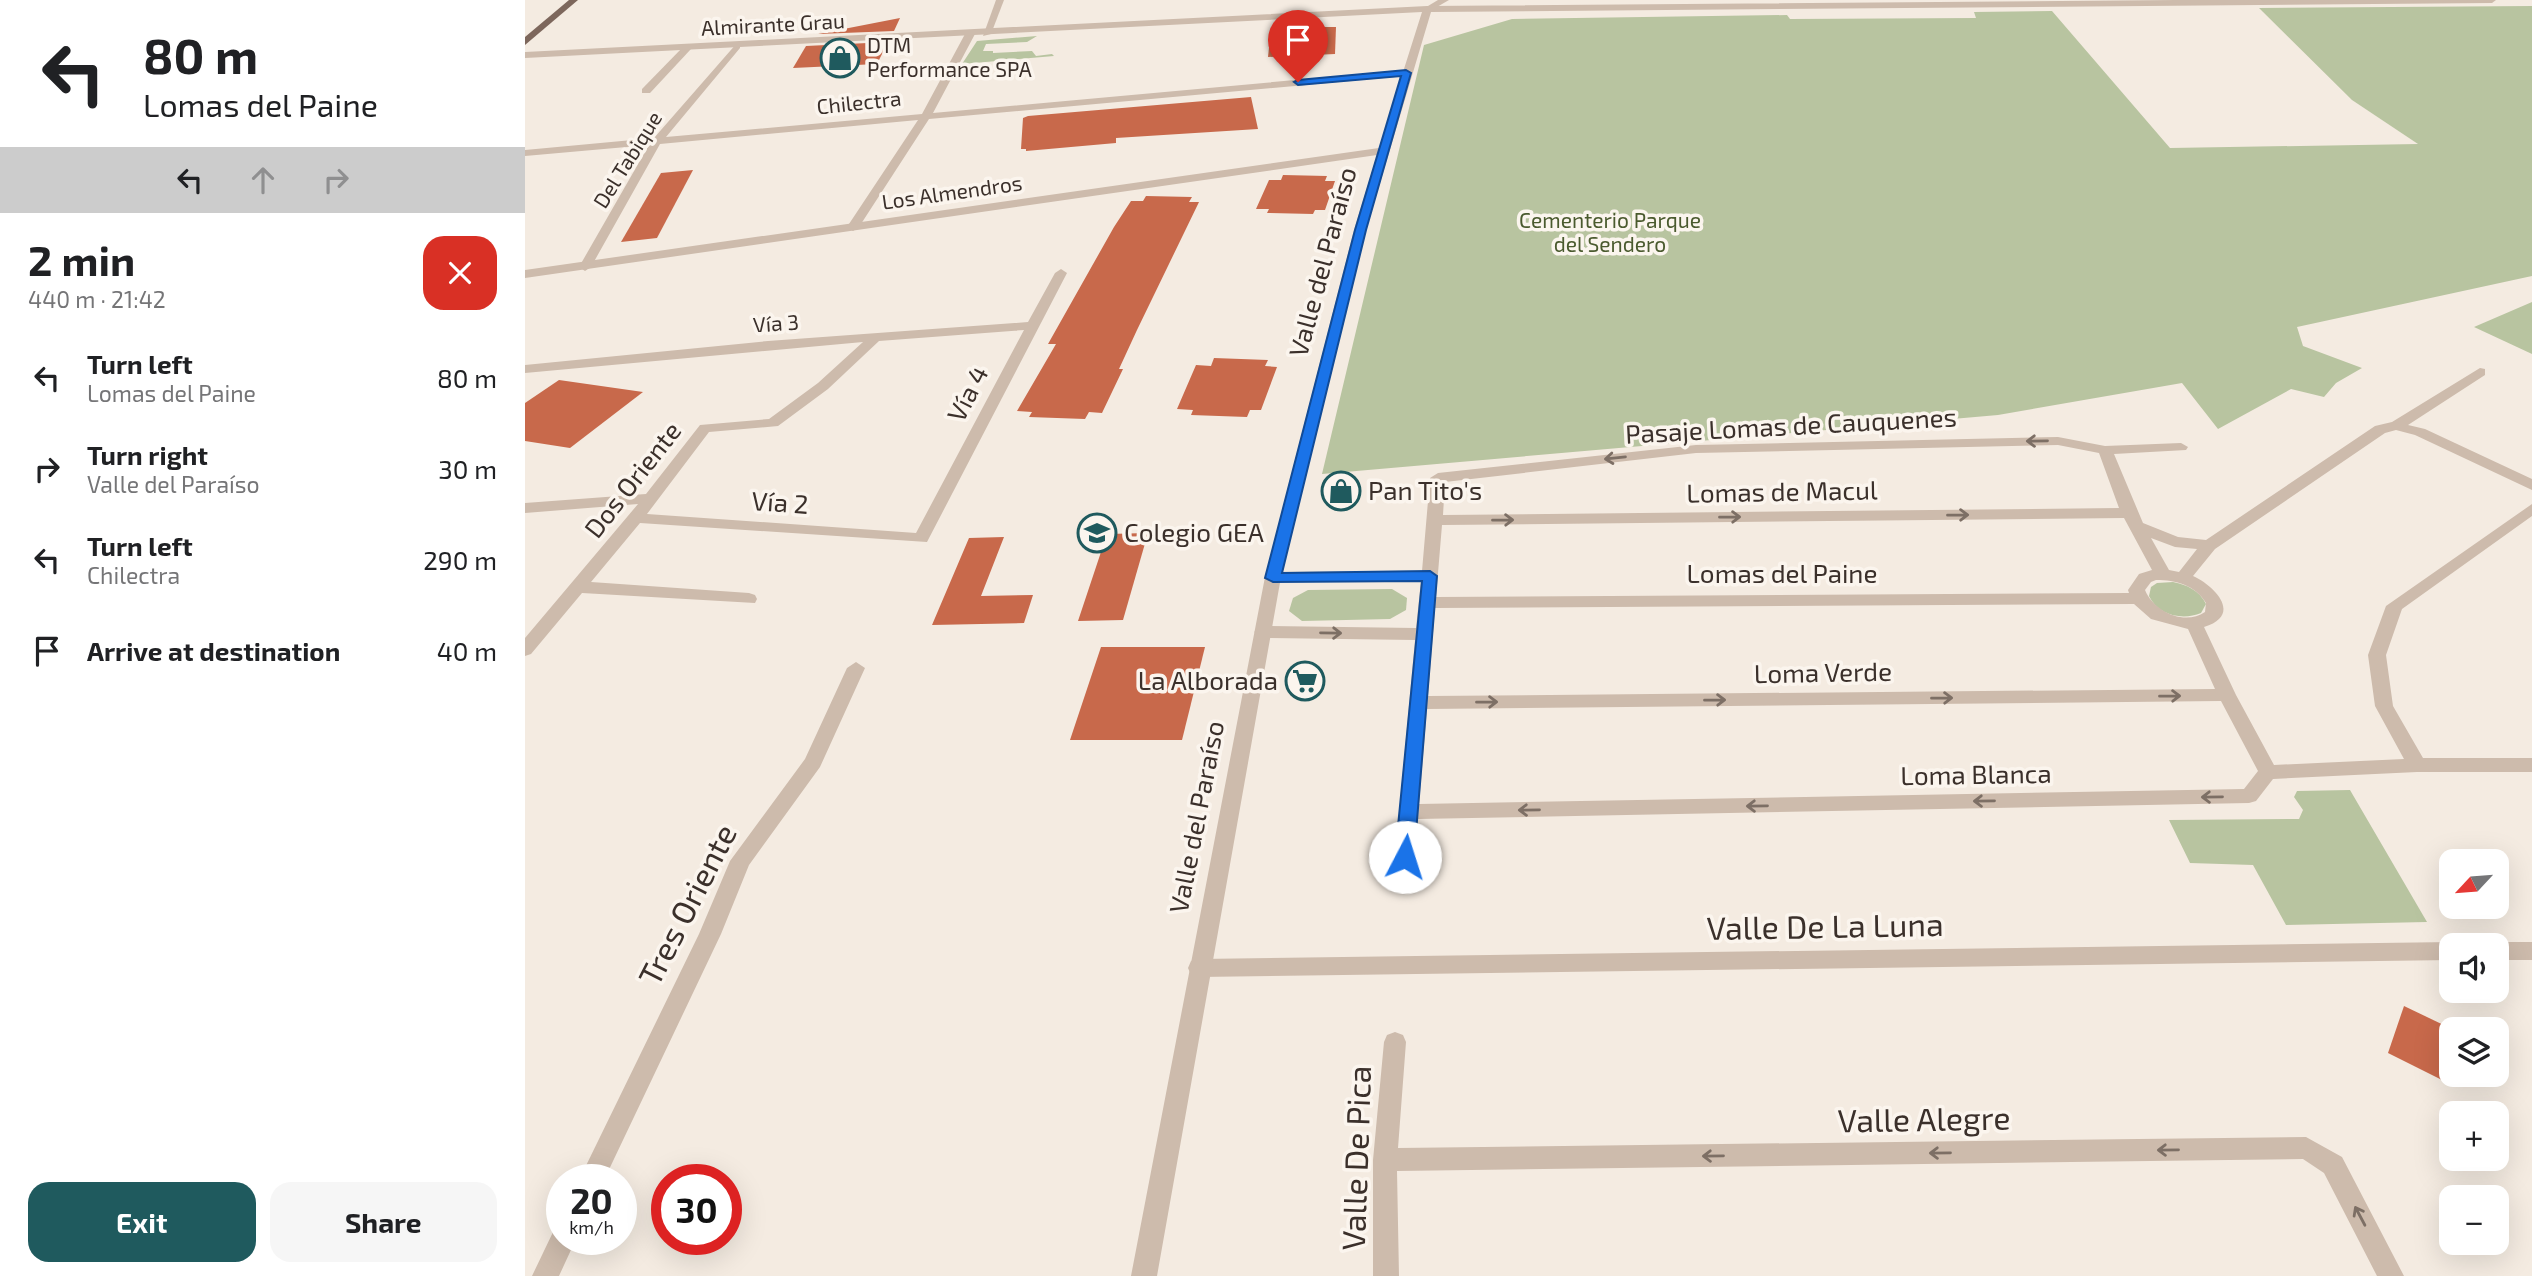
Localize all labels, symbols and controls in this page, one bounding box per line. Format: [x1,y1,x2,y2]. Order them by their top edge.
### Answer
street label: Almirante Grau [700,7,846,40]
pin [1268,10,1328,82]
icon: arrive [1279,21,1317,59]
text: 80 m [143,25,258,84]
icon: left [28,28,119,119]
place label: DTM Performance SPA [867,32,1032,81]
shop icon: DTM Performance SPA [819,37,861,79]
text: Lomas del Paine [143,85,378,123]
street label: Chilectra [815,85,902,118]
street label: Del Tabique [587,106,666,212]
icon: left [171,161,209,199]
icon: ahead [244,161,282,199]
icon: right [317,161,355,199]
street label: Valle del Paraíso [1281,163,1362,360]
street label: Los Almendros [880,169,1024,214]
park label: Cementerio Parque del Sendero [1519,207,1701,256]
text: 2 min [28,234,135,284]
button: close [423,236,497,310]
text: 440 m · 21:42 [28,285,166,313]
street label: Vía 3 [752,308,800,337]
text: Turn left [87,348,193,379]
icon: left [28,359,66,397]
street label: Vía 4 [940,360,994,426]
text: 80 m [437,362,497,393]
text: Lomas del Paine [87,379,256,407]
street label: Pasaje Lomas de Cauquenes [1624,400,1957,449]
street label: Dos Oriente [577,415,687,543]
one-way arrow [2026,434,2049,448]
text: Turn right [87,439,208,470]
icon: right [28,450,66,488]
one-way arrow [1604,452,1626,465]
text: 30 m [438,453,497,484]
text: Valle del Paraíso [87,470,259,498]
shop icon: Pan Tito's [1320,470,1362,512]
street label: Lomas de Macul [1686,473,1878,508]
place label: Pan Tito's [1368,474,1482,505]
street label: Vía 2 [751,484,810,519]
one-way arrow [1946,508,1969,522]
one-way arrow [1718,510,1741,524]
school or university icon: Colegio GEA [1076,512,1118,554]
one-way arrow [1491,513,1514,527]
place label: Colegio GEA [1124,516,1264,547]
text: Turn left [87,530,193,561]
icon: left [28,541,66,579]
text: 290 m [423,544,497,575]
street label: Lomas del Paine [1687,557,1877,588]
text: Chilectra [87,561,180,589]
one-way arrow [1319,626,1342,639]
icon: arrive [28,632,66,670]
text: Arrive at destination [87,635,340,666]
text: 40 m [437,635,497,666]
street label: Loma Verde [1754,655,1892,688]
supermarket icon: La Alborada [1284,660,1326,702]
place label: La Alborada [1138,664,1278,695]
one-way arrow [2158,689,2181,703]
one-way arrow [1930,691,1953,705]
one-way arrow [1703,693,1726,707]
one-way arrow [1475,695,1498,709]
street label: Valle del Paraíso [1162,718,1229,915]
street label: Loma Blanca [1900,757,2052,790]
one-way arrow [2200,790,2223,804]
one-way arrow [1973,795,1996,808]
one-way arrow [1745,799,1768,812]
one-way arrow [1518,803,1541,817]
street label: Tres Oriente [629,817,743,991]
position arrow [1368,820,1442,894]
north arrow [2439,849,2509,919]
map controls [2439,849,2509,1255]
street label: Valle De La Luna [1706,904,1944,946]
button: sound [2439,933,2509,1003]
button: layers [2439,1017,2509,1087]
street label: Valle De Pica [1333,1065,1377,1251]
street label: Valle Alegre [1837,1097,2011,1139]
button: + [2439,1101,2509,1171]
one-way arrow [2156,1143,2179,1157]
one-way arrow [1929,1146,1952,1160]
one-way arrow [1701,1149,1724,1163]
speed limit sign: 30 [651,1164,742,1255]
text: 20 [570,1179,613,1221]
button: Exit [28,1182,256,1262]
button: Share [270,1182,497,1262]
button: − [2439,1185,2509,1255]
one-way arrow [2352,1206,2366,1226]
text: km/h [569,1216,614,1238]

